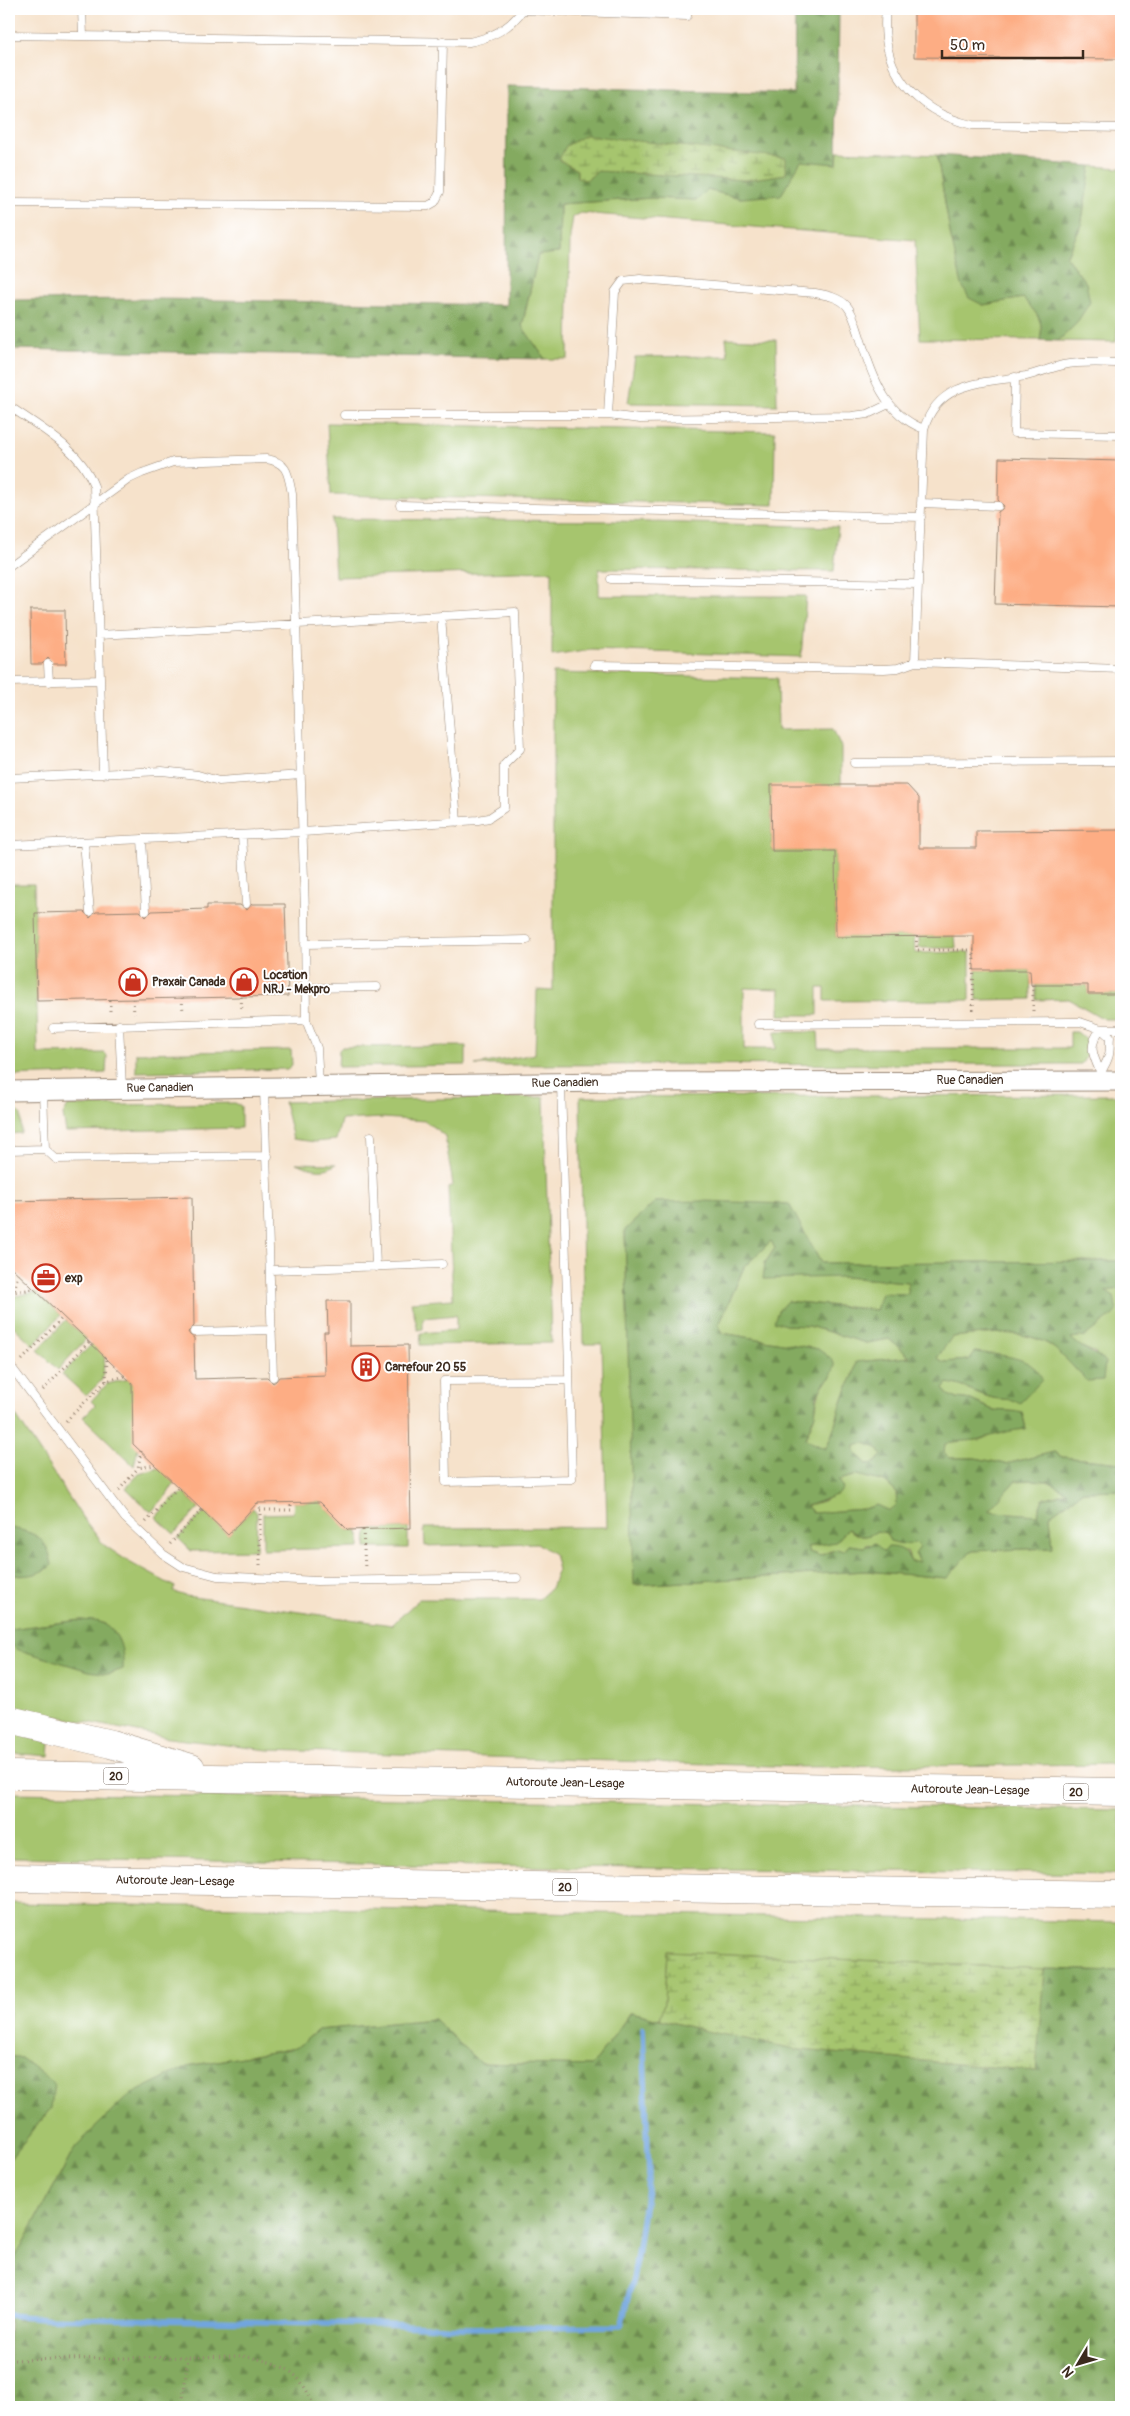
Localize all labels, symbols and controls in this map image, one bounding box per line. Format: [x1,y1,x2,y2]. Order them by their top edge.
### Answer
scale bar [942,28,1084,60]
text: 50 m [950,36,985,55]
shop icon: Praxair Canada [118,967,148,997]
shop icon: Location NRJ - Mekpro [229,967,259,997]
place label: Location NRJ - Mekpro [263,968,330,997]
place label: Praxair Canada [152,975,226,990]
street label: Rue Canadien [937,1073,1004,1088]
street label: Rue Canadien [531,1075,599,1091]
street label: Rue Canadien [126,1080,194,1096]
office icon: exp [31,1263,61,1293]
place label: exp [64,1271,83,1286]
building icon: Carrefour 20 55 [351,1352,381,1382]
place label: Carrefour 20 55 [385,1360,467,1375]
road number: 20 [104,1768,128,1784]
street label: Autoroute Jean-Lesage [505,1774,625,1792]
street label: Autoroute Jean-Lesage [910,1781,1030,1799]
road number: 20 [1064,1784,1088,1800]
street label: Autoroute Jean-Lesage [115,1872,235,1890]
road number: 20 [552,1878,578,1895]
north arrow [1052,2338,1102,2388]
text: N [1059,2363,1078,2381]

